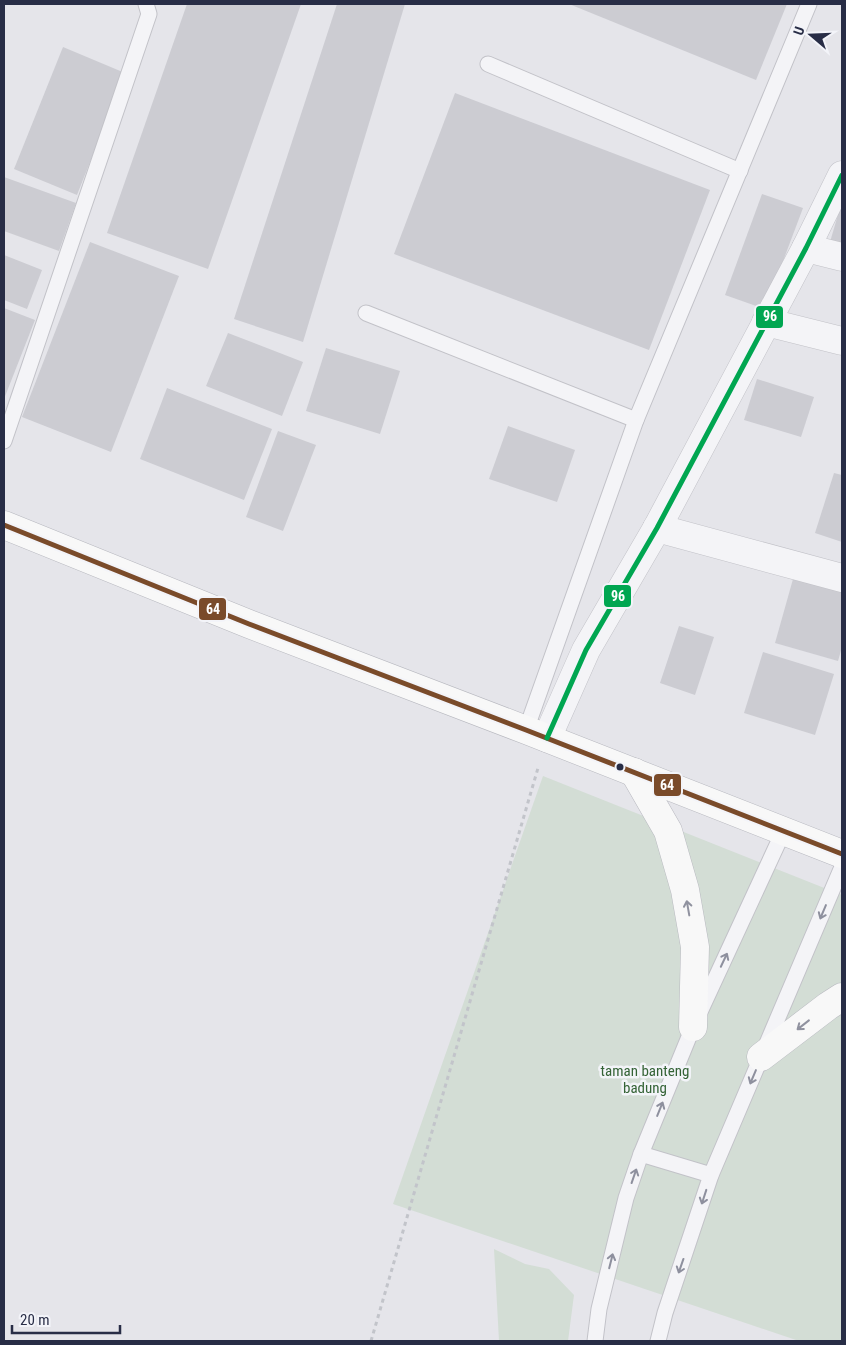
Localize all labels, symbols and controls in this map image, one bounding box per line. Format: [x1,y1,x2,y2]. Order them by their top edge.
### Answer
north arrow [786,10,836,60]
text: U [790,24,808,37]
line badge: 96 [755,305,784,329]
text: 96 [763,308,777,324]
line badge: 96 [603,584,632,608]
text: 96 [611,588,625,604]
line badge: 64 [198,597,227,621]
text: 64 [206,601,220,617]
unlabelled marker [615,762,625,772]
line badge: 64 [653,773,682,797]
text: 64 [660,777,674,793]
one-way arrow [683,901,692,917]
one-way arrow [818,904,828,919]
one-way arrow [720,953,730,968]
one-way arrow [797,1020,810,1031]
park label: taman banteng badung [601,1062,689,1097]
one-way arrow [747,1070,756,1085]
one-way arrow [655,1102,665,1117]
one-way arrow [630,1169,639,1184]
one-way arrow [699,1189,708,1205]
one-way arrow [606,1254,616,1270]
one-way arrow [676,1257,685,1273]
scale bar [12,1302,120,1334]
text: 20 m [20,1311,50,1329]

